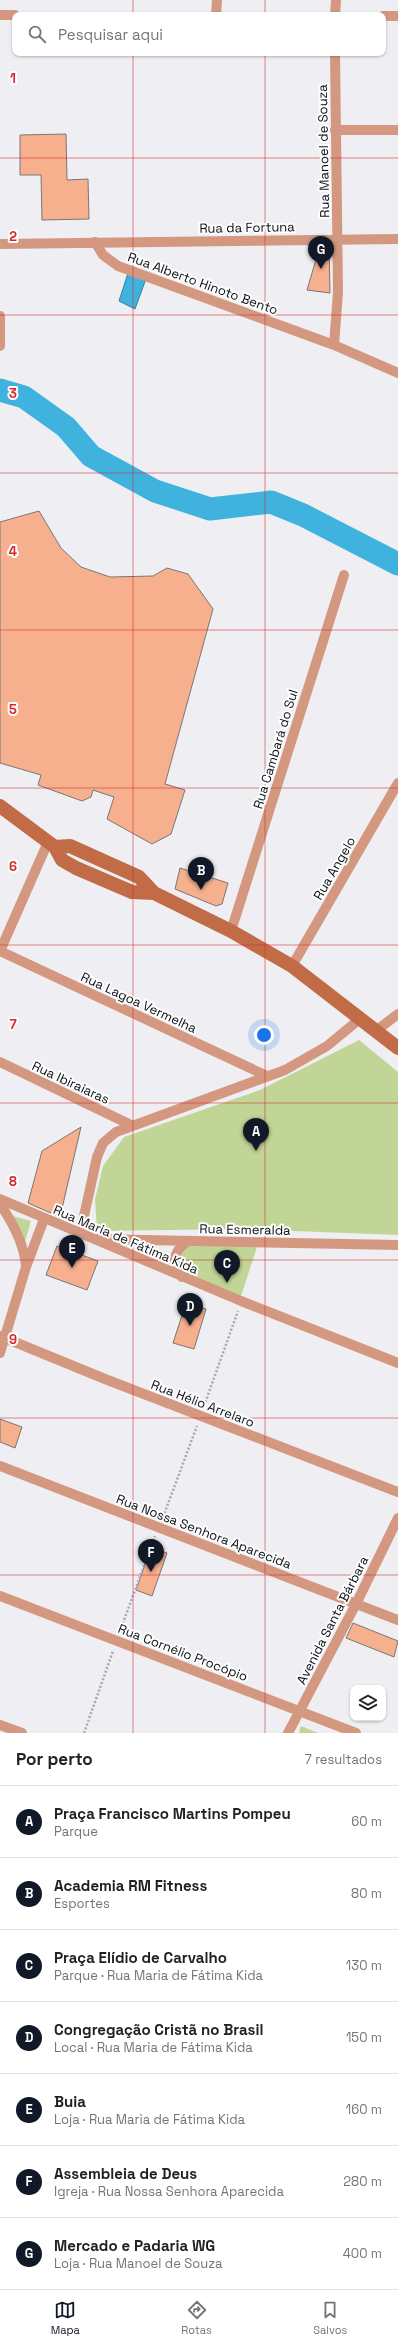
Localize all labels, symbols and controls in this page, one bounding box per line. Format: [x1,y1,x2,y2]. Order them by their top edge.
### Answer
search box [12,12,386,56]
icon: search [26,23,48,45]
text: Pesquisar aqui [58,25,163,44]
text: 1 [10,70,16,87]
street label: Rua Manoel de Souza [314,84,333,218]
street label: Rua da Fortuna [199,218,295,237]
text: 2 [9,228,17,245]
pin: G [308,236,334,269]
street label: Rua Alberto Hinoto Bento [125,248,280,319]
text: 3 [9,385,17,402]
text: 4 [9,543,17,560]
street label: Rua Cambará do Sul [249,687,302,811]
text: 5 [9,701,17,718]
street label: Rua Angelo [310,834,359,903]
pin: B [188,857,214,890]
text: 6 [9,858,17,875]
street label: Rua Lagoa Vermelha [78,968,200,1037]
text: 7 [9,1016,17,1033]
your location [254,1025,274,1045]
street label: Rua Ibiraiaras [29,1057,112,1108]
pin: A [243,1118,269,1151]
text: 8 [9,1173,17,1190]
street label: Rua Maria de Fátima Kida [51,1201,201,1278]
street label: Rua Esmeralda [199,1220,291,1239]
pin: E [59,1235,85,1268]
pin: C [214,1250,240,1283]
pin: D [177,1293,203,1326]
text: 9 [9,1331,17,1348]
street label: Rua Hélio Arrelaro [149,1376,257,1431]
street label: Rua Nossa Senhora Aparecida [114,1490,294,1573]
pin: F [138,1539,164,1572]
street label: Avenida Santa Bárbara [293,1553,372,1687]
street label: Rua Cornélio Procópio [116,1620,250,1685]
map controls [350,1685,386,1721]
button: layers [350,1685,386,1721]
text: Por perto [16,1748,93,1770]
text: 7 resultados [304,1751,382,1768]
text: Praça Francisco Martins Pompeu [54,1804,291,1823]
text: A [25,1813,33,1830]
text: 60 m [351,1813,382,1830]
text: Parque [54,1823,98,1840]
text: Academia RM Fitness [54,1876,207,1895]
text: B [25,1885,33,1902]
text: 80 m [351,1885,382,1902]
text: Esportes [54,1895,110,1912]
text: Praça Elídio de Carvalho [54,1948,227,1967]
text: C [25,1957,33,1974]
text: 130 m [346,1957,382,1974]
text: Parque · Rua Maria de Fátima Kida [54,1967,263,1984]
text: Congregação Cristã no Brasil [54,2020,263,2039]
text: D [25,2029,33,2046]
text: 150 m [346,2029,382,2046]
text: Local · Rua Maria de Fátima Kida [54,2039,253,2056]
text: Buia [54,2092,86,2111]
text: E [25,2101,33,2118]
text: 160 m [346,2101,382,2118]
text: Loja · Rua Maria de Fátima Kida [54,2111,245,2128]
text: Assembleia de Deus [54,2164,197,2183]
text: F [26,2173,32,2190]
text: 280 m [343,2173,382,2190]
text: Igreja · Rua Nossa Senhora Aparecida [54,2183,284,2200]
text: Mercado e Padaria WG [54,2236,215,2255]
text: G [25,2245,33,2262]
text: 400 m [343,2245,382,2262]
text: Loja · Rua Manoel de Souza [54,2255,222,2272]
tab: Mapa [51,2299,80,2337]
tab: Rotas [181,2299,212,2337]
tab: Salvos [313,2299,347,2337]

